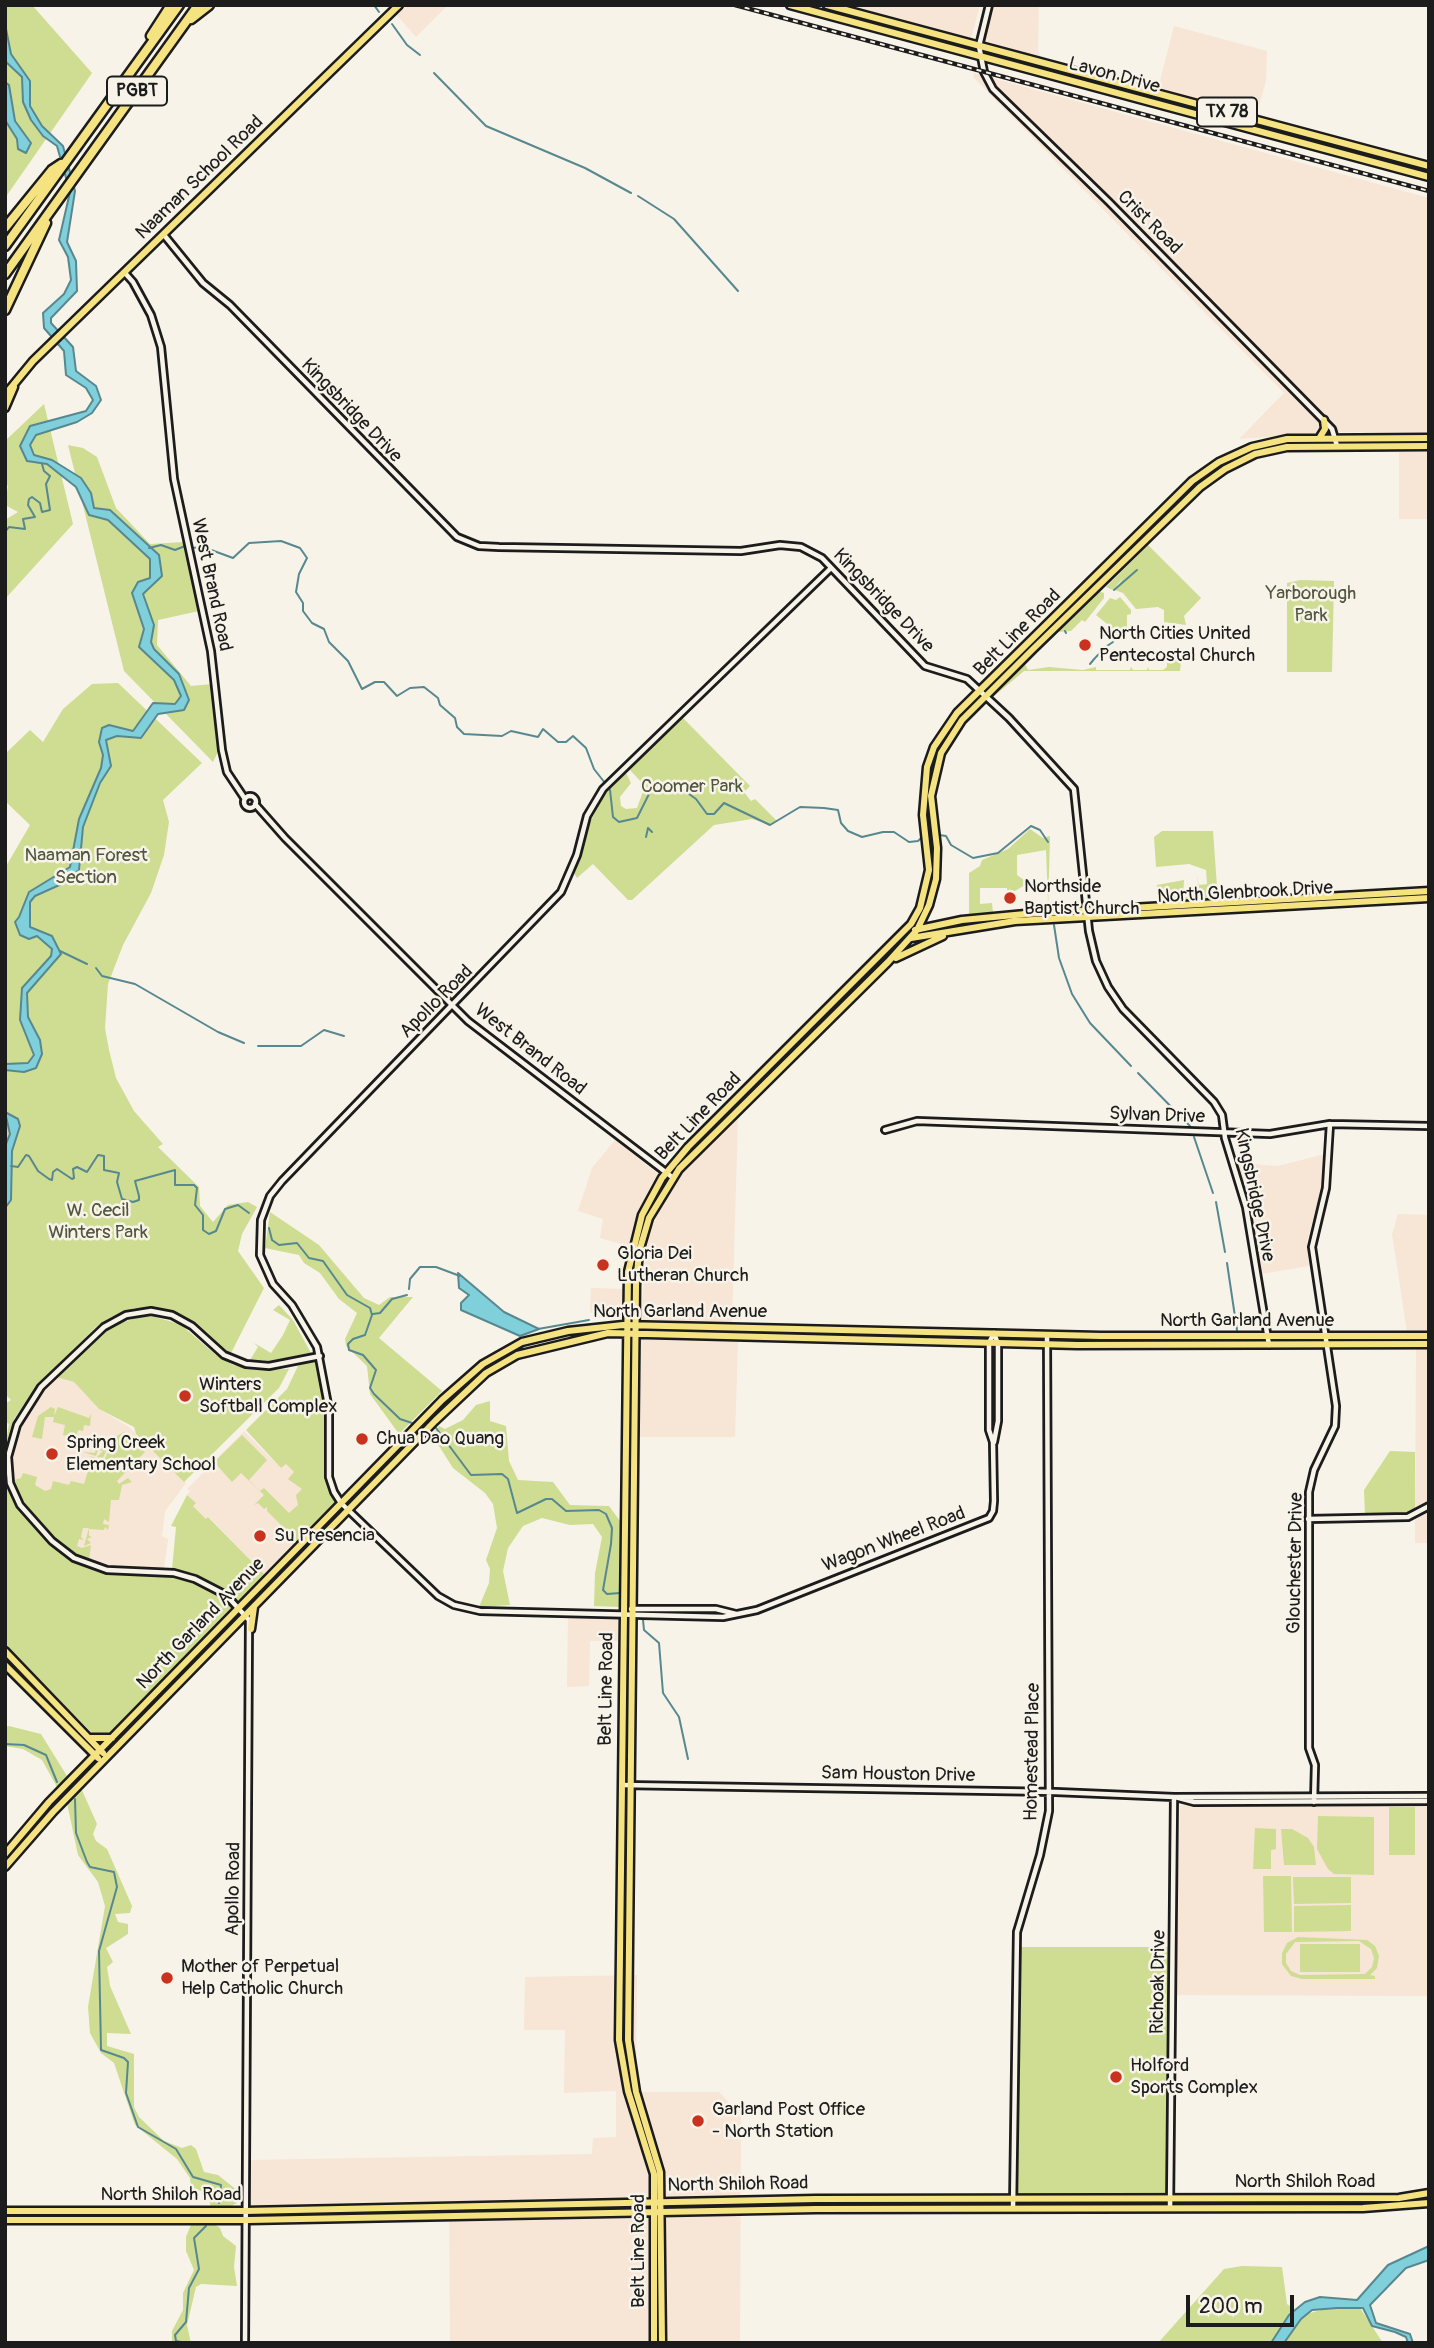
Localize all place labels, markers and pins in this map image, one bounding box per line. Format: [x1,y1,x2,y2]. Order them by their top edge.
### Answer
place label: North Cities United Pentecostal Church [1099,623,1255,667]
marker: North Cities United Pentecostal Church [1077,637,1093,653]
place label: Northside Baptist Church [1024,876,1139,920]
marker: Northside Baptist Church [1002,890,1018,906]
place label: Gloria Dei Lutheran Church [617,1243,749,1287]
marker: Gloria Dei Lutheran Church [595,1257,611,1273]
place label: Winters Softball Complex [199,1374,338,1418]
marker: Winters Softball Complex [177,1388,193,1404]
place label: Chua Dao Quang [376,1428,504,1450]
marker: Chua Dao Quang [354,1431,370,1447]
place label: Spring Creek Elementary School [66,1432,216,1476]
marker: Spring Creek Elementary School [44,1446,60,1462]
place label: Su Presencia [274,1525,375,1547]
marker: Su Presencia [252,1528,268,1544]
place label: Mother of Perpetual Help Catholic Church [181,1956,343,2000]
marker: Mother of Perpetual Help Catholic Church [159,1970,175,1986]
place label: Holford Sports Complex [1130,2055,1258,2099]
marker: Holford Sports Complex [1108,2069,1124,2085]
place label: Garland Post Office - North Station [712,2099,865,2143]
marker: Garland Post Office - North Station [690,2113,706,2129]

